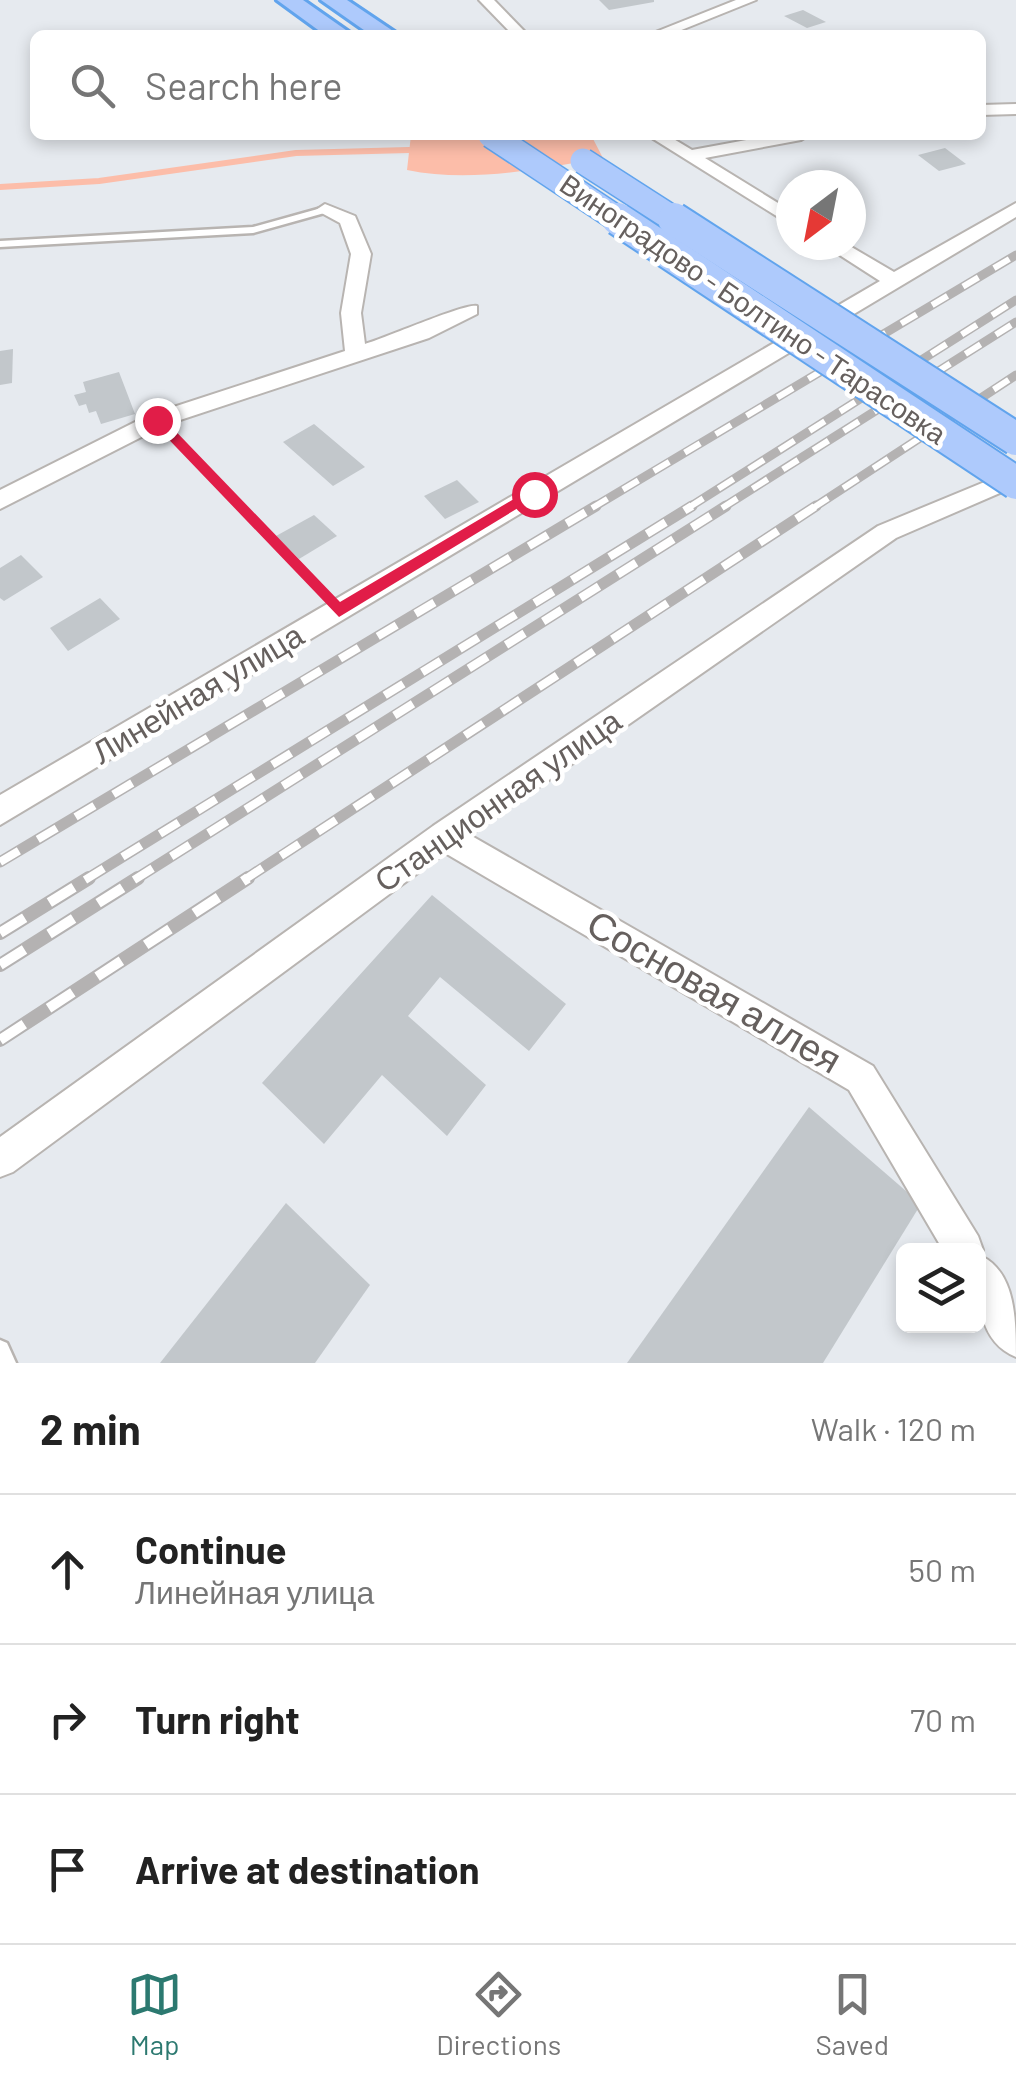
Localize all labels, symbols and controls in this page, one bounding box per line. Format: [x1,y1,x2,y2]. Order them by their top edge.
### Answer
search box [30,30,986,140]
icon: search [65,58,120,113]
text: Search here [145,62,343,108]
street label: Виноградово - Болтино - Тарасовка [554,166,953,451]
north arrow [776,170,866,260]
route end [135,398,181,444]
route start [512,472,558,518]
street label: Линейная улица [85,614,310,771]
street label: Станционная улица [366,700,628,899]
street label: Сосновая аллея [580,899,850,1082]
map controls [896,1243,986,1333]
button: layers [896,1243,986,1333]
text: 2 min [40,1403,141,1453]
text: Walk · 120 m [811,1409,976,1447]
text: Continue [135,1526,286,1572]
icon: ahead [40,1542,95,1597]
text: 50 m [909,1550,976,1588]
text: Линейная улица [135,1572,374,1610]
icon: right [40,1692,95,1747]
text: Turn right [135,1696,300,1742]
text: 70 m [910,1700,976,1738]
icon: arrive [40,1842,95,1897]
text: Arrive at destination [135,1846,480,1892]
tab: Map [127,1967,182,2061]
tab: Directions [436,1967,561,2061]
tab: Saved [815,1967,889,2061]

